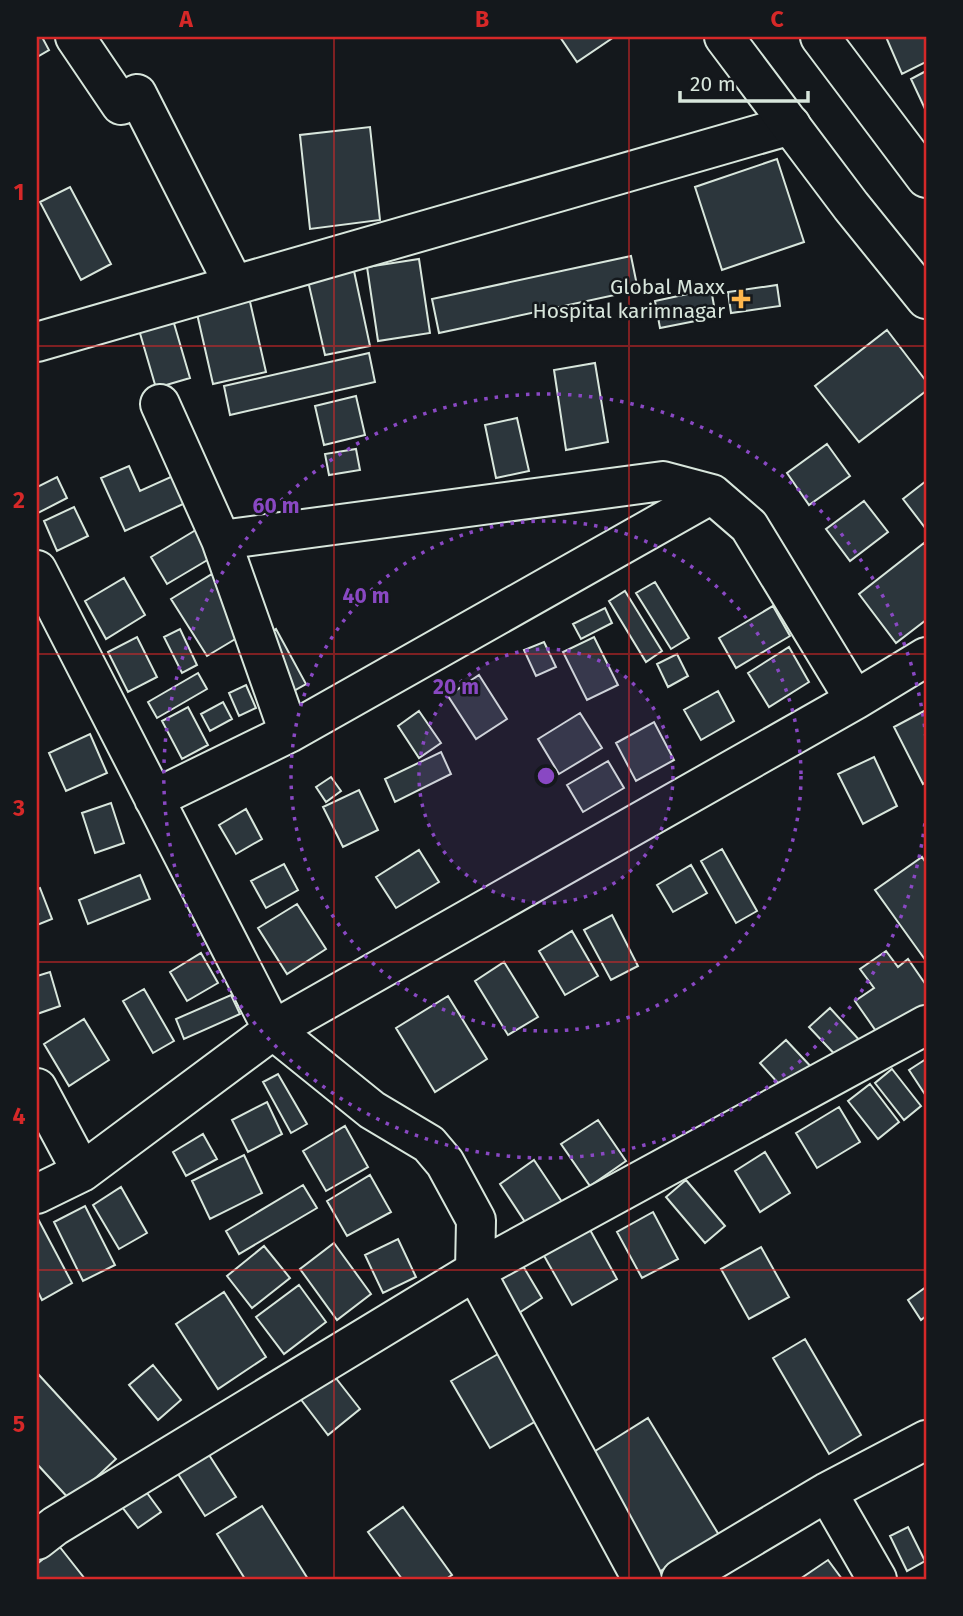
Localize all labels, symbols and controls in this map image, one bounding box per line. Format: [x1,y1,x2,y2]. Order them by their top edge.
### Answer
text: A [178,5,193,33]
text: B [475,5,489,33]
text: C [770,5,784,33]
scale bar [680,60,807,104]
text: 20 m [690,71,736,97]
text: 1 [14,178,24,206]
place label: Global Maxx Hospital karimnagar [532,274,726,324]
marker: Global Maxx Hospital karimnagar [731,289,751,309]
text: 2 [13,486,25,514]
text: 60 m [253,493,299,519]
text: 40 m [343,583,389,609]
text: 20 m [433,674,479,700]
centre of rings [534,764,558,788]
text: 3 [12,794,25,822]
text: 4 [13,1102,26,1130]
text: 5 [13,1410,25,1438]

